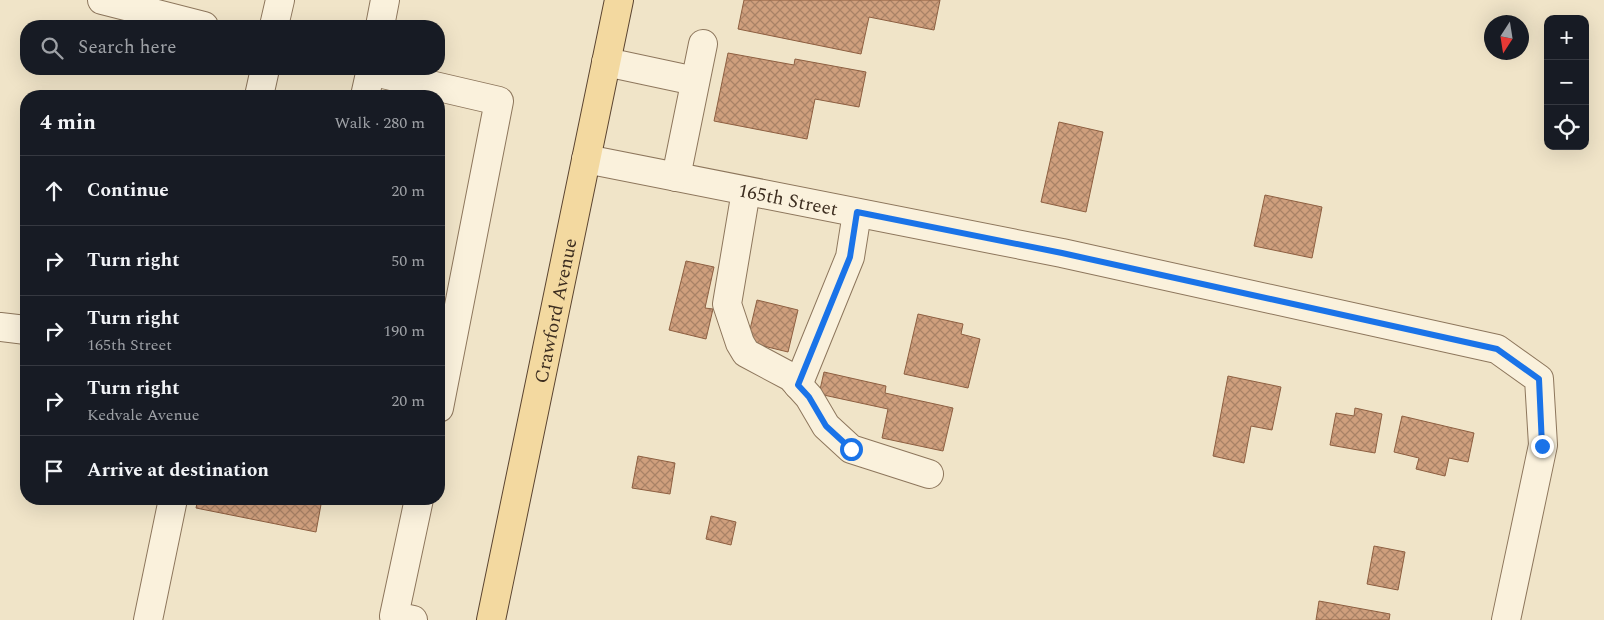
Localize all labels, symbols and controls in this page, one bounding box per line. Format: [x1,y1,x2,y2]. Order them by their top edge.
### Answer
north arrow [1484,15,1529,60]
map controls [1544,15,1589,150]
button: + [1544,15,1589,60]
search box [20,20,445,75]
text: Search here [78,33,177,62]
icon: search [38,34,66,62]
button: − [1544,60,1589,105]
button: locate [1544,105,1589,150]
text: 4 min [40,107,96,139]
text: Walk · 280 m [334,111,425,135]
text: Continue [87,176,169,205]
street label: 165th Street [735,176,840,224]
icon: ahead [40,177,68,205]
text: 20 m [391,179,425,203]
street label: Crawford Avenue [527,236,585,386]
text: Turn right [87,246,180,275]
icon: right [40,247,68,275]
text: 50 m [391,249,425,273]
text: Turn right [87,304,180,333]
icon: right [40,317,68,345]
text: 190 m [383,319,425,343]
text: 165th Street [87,333,172,357]
text: Turn right [87,374,180,403]
icon: right [40,387,68,415]
text: 20 m [391,389,425,413]
text: Kedvale Avenue [87,403,200,427]
route end [1531,435,1554,458]
route start [840,438,863,461]
text: Arrive at destination [87,456,269,485]
icon: arrive [40,457,68,485]

